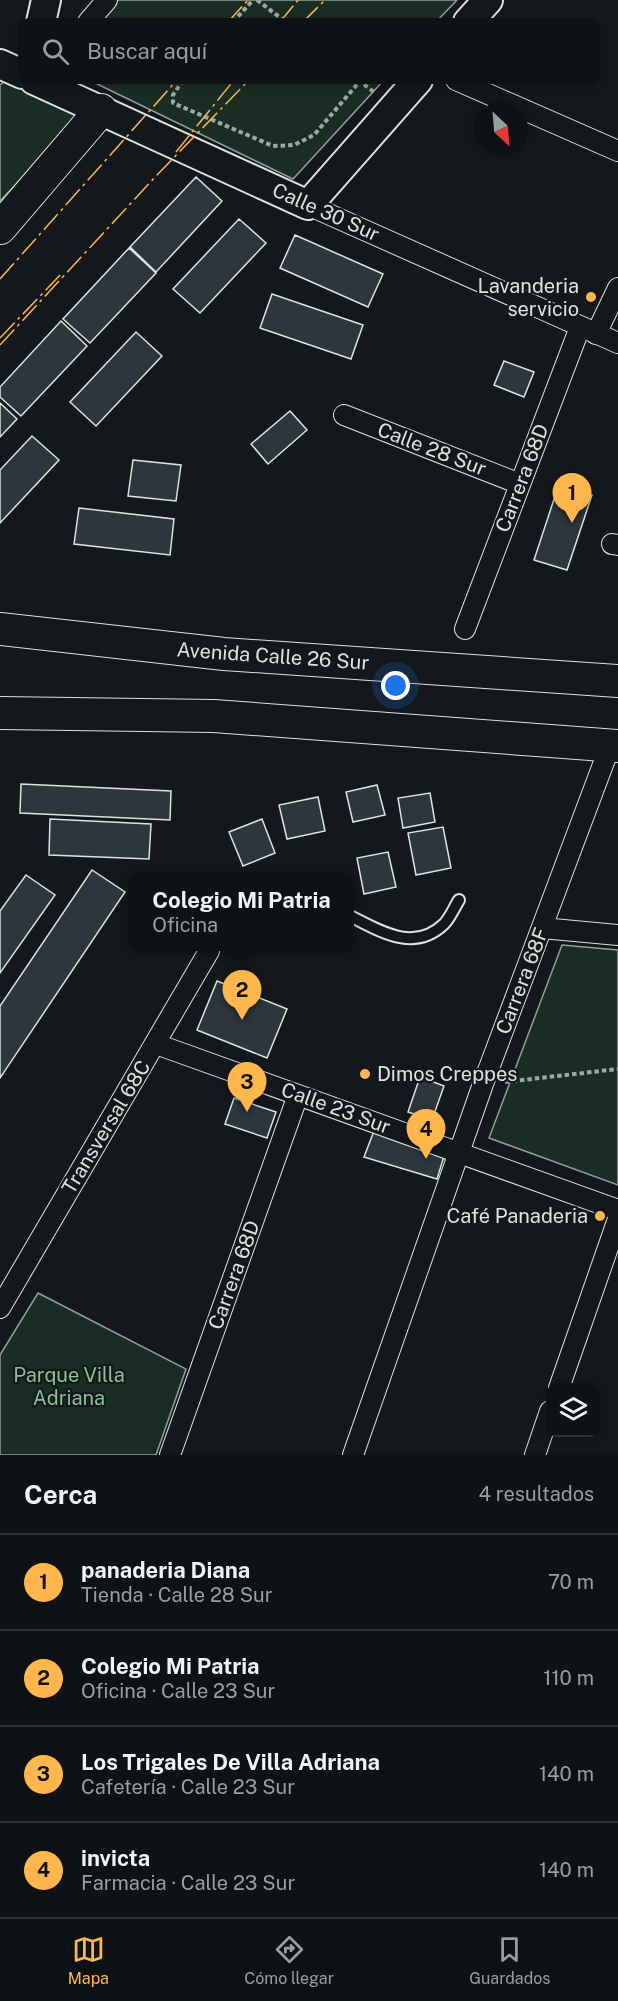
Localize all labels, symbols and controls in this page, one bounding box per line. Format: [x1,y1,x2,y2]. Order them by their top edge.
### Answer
search box [18,18,600,84]
icon: search [39,35,72,68]
text: Buscar aquí [87,38,207,64]
north arrow [474,102,528,156]
street label: Calle 30 Sur [269,178,383,246]
place label: Lavanderia servicio [478,274,579,321]
marker: Lavanderia servicio [584,290,598,304]
street label: Calle 28 Sur [374,417,490,481]
street label: Carrera 68D [490,420,554,536]
pin: 1 [552,474,592,523]
street label: Avenida Calle 26 Sur [176,637,370,675]
your location [381,671,410,700]
popup [129,873,354,951]
text: Colegio Mi Patria [152,887,331,913]
text: Oficina [152,913,218,937]
street label: Carrera 68F [491,924,553,1038]
pin: 2 [222,970,262,1020]
street label: Transversal 68C [57,1056,155,1198]
pin: 3 [228,1062,266,1112]
place label: Dimos Creppes [377,1062,517,1086]
marker: Dimos Creppes [358,1067,372,1081]
street label: Calle 23 Sur [278,1077,394,1139]
pin: 4 [406,1110,446,1159]
place label: Café Panaderia [447,1204,588,1228]
marker: Café Panaderia [593,1209,607,1223]
street label: Carrera 68D [203,1217,265,1333]
park label: Parque Villa Adriana [13,1363,125,1410]
map controls [546,1383,600,1437]
button: layers [546,1383,600,1437]
text: Cerca [24,1479,97,1510]
text: 4 resultados [478,1482,594,1506]
text: panaderia Diana [81,1557,250,1583]
text: 1 [39,1570,48,1594]
text: 70 m [548,1570,594,1594]
text: Tienda · Calle 28 Sur [81,1583,273,1607]
text: Colegio Mi Patria [81,1653,260,1679]
text: 2 [37,1666,50,1690]
text: 110 m [543,1666,594,1690]
text: Oficina · Calle 23 Sur [81,1679,275,1703]
text: Los Trigales De Villa Adriana [81,1749,380,1775]
text: 3 [37,1762,50,1786]
text: 140 m [539,1762,594,1786]
text: Cafetería · Calle 23 Sur [81,1775,295,1799]
text: invicta [81,1845,150,1871]
text: 4 [37,1858,50,1882]
text: 140 m [539,1858,594,1882]
text: Farmacia · Calle 23 Sur [81,1871,295,1895]
tab: Mapa [68,1933,109,1988]
tab: Cómo llegar [244,1933,334,1988]
tab: Guardados [469,1933,550,1988]

